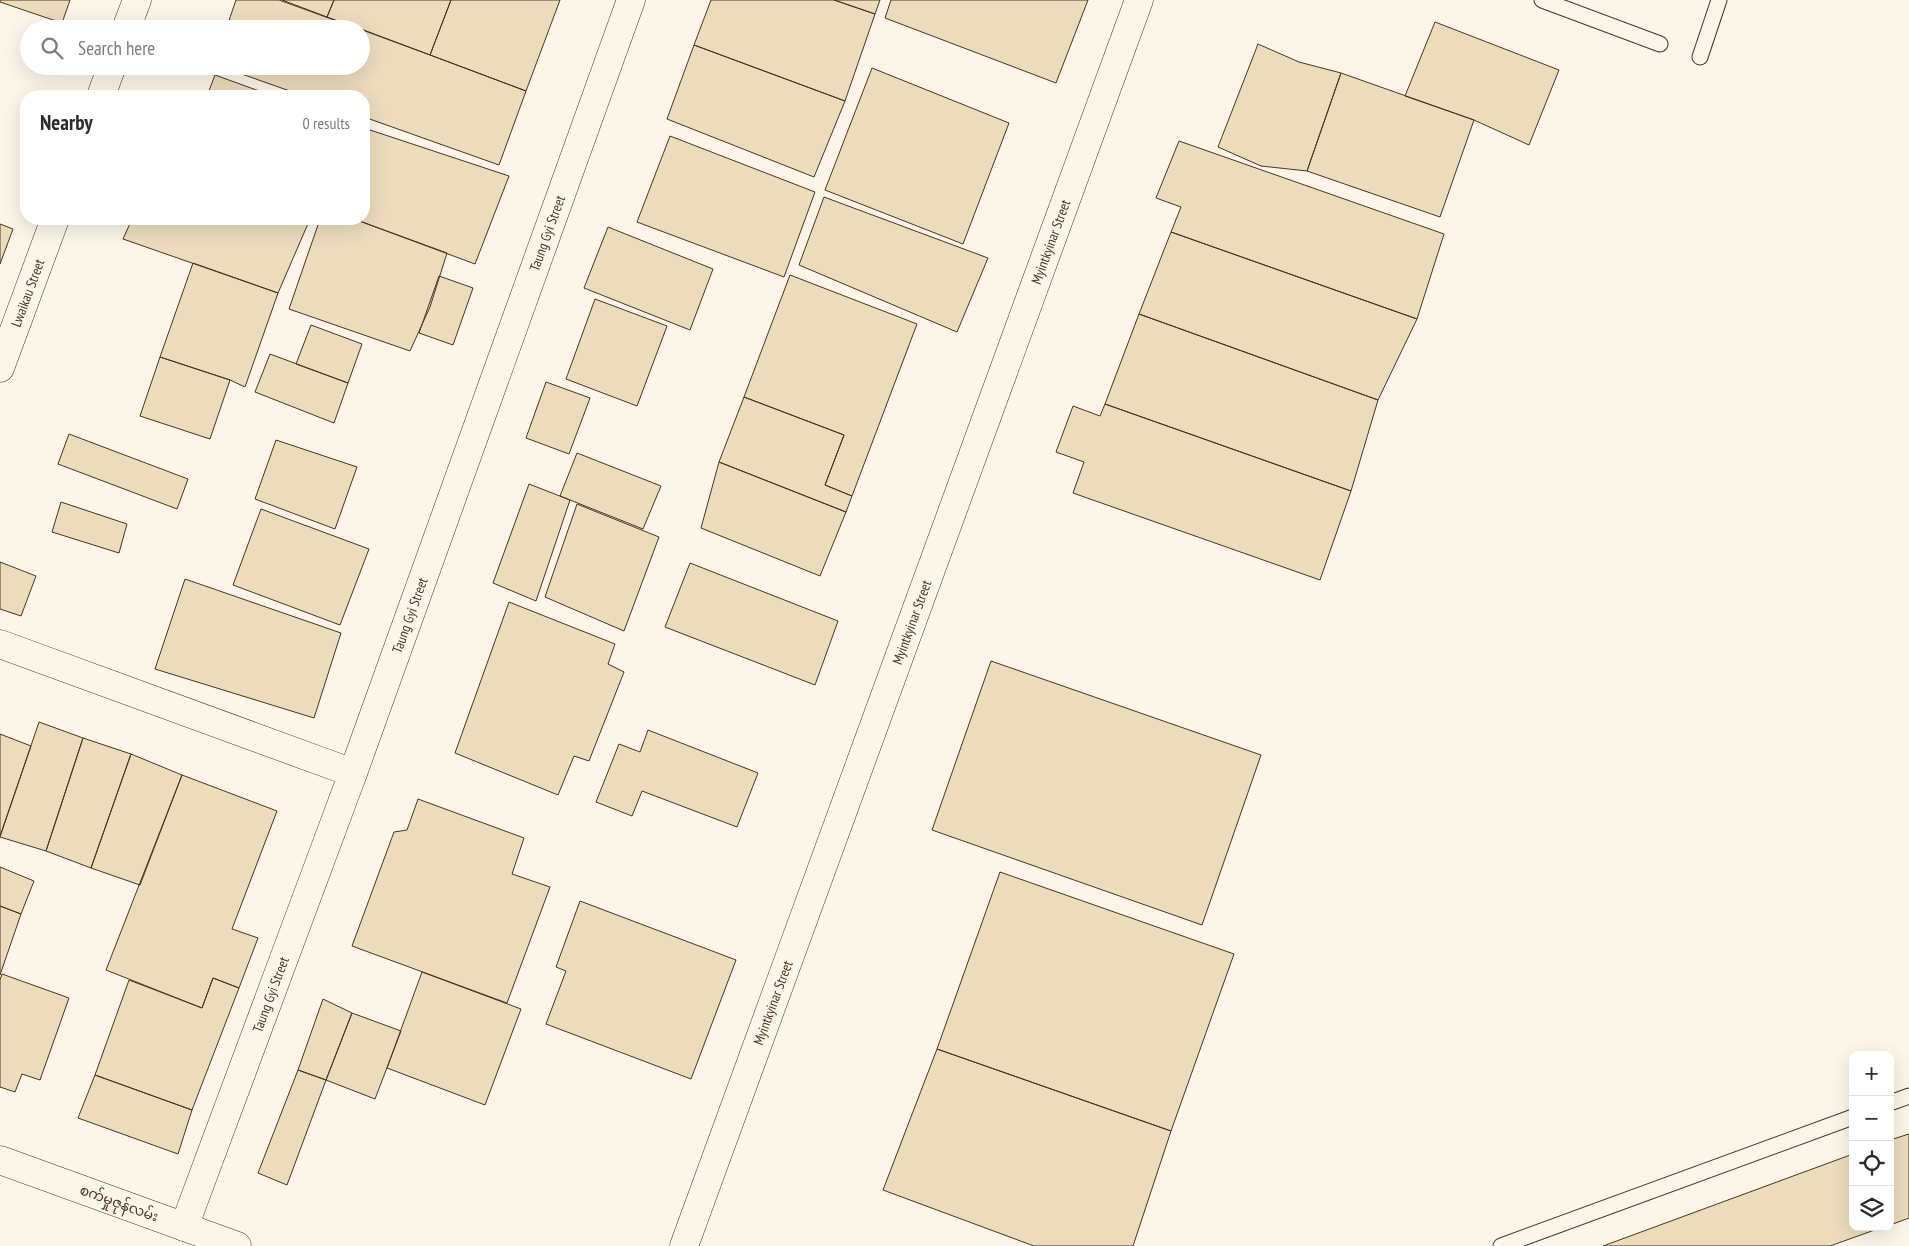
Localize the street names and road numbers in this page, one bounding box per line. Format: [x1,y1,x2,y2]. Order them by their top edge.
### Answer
street label: Taung Gyi Street [525,193,569,274]
street label: Myintkyinar Street [1027,197,1074,287]
street label: Lwaikau Street [7,256,49,329]
street label: Taung Gyi Street [388,575,432,656]
street label: Myintkyinar Street [888,577,935,667]
street label: Taung Gyi Street [248,954,293,1035]
street label: Myintkyinar Street [749,958,797,1047]
street label: စက်မှုဇုန်လမ်း [76,1180,161,1228]

